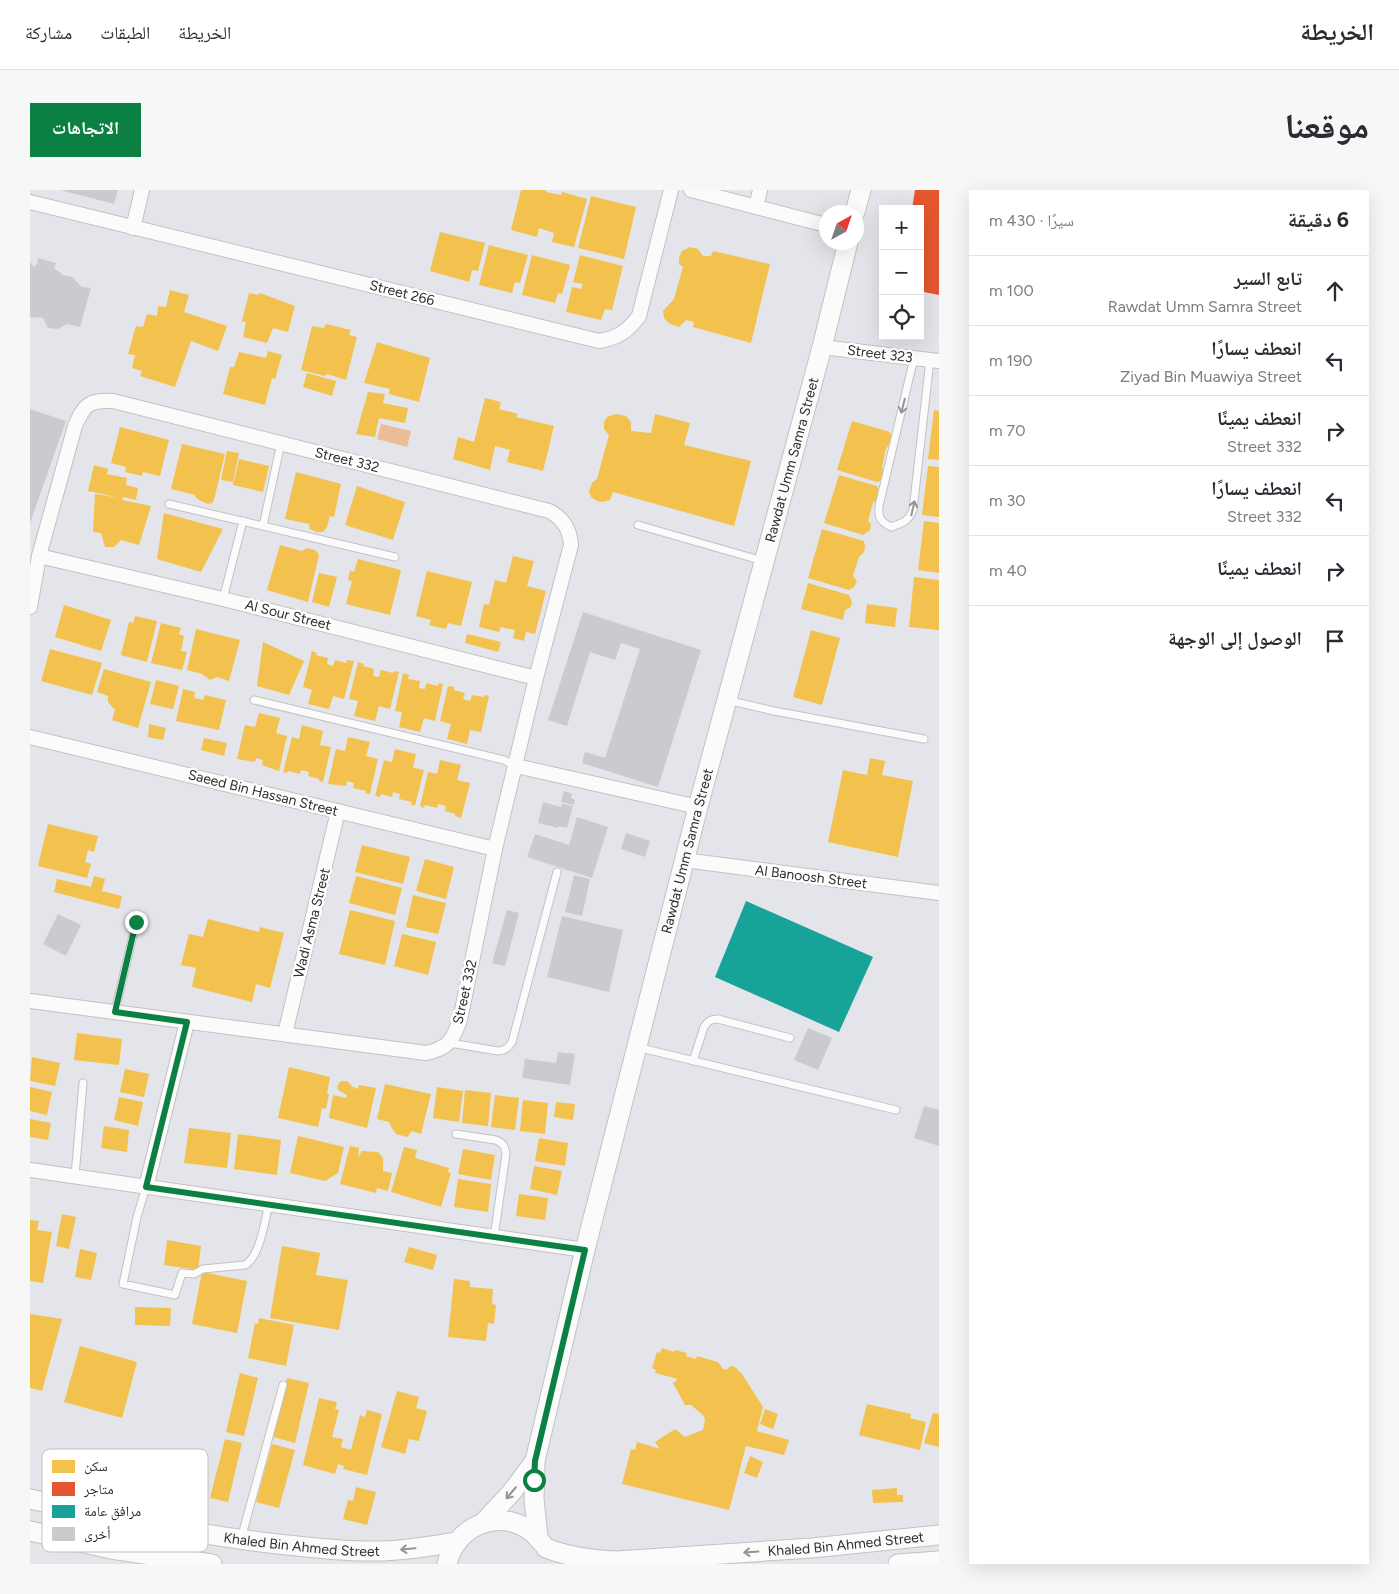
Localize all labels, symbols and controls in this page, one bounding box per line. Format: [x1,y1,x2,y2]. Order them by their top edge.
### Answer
text: الخريطة [1300,17,1374,46]
text: مشاركة [25,22,72,44]
text: الطبقات [100,22,150,44]
text: الخريطة [178,22,231,44]
button: الاتجاهات [30,103,141,157]
text: موقعنا [1284,105,1369,147]
north arrow [819,205,864,250]
map controls [879,205,924,340]
button: + [879,205,924,250]
text: 6 دقيقة [1288,207,1349,232]
text: سيرًا · 430 m [989,211,1074,230]
button: − [879,250,924,295]
text: تابع السير [1234,267,1302,290]
street label: Street 266 [368,277,436,309]
icon: ahead [1321,277,1349,305]
text: 100 m [989,281,1034,300]
button: locate [879,295,924,340]
text: Rawdat Umm Samra Street [1108,297,1302,316]
text: انعطف يسارًا [1211,337,1302,360]
street label: Street 323 [846,342,914,366]
icon: left [1321,347,1349,375]
text: 190 m [989,351,1033,370]
text: Ziyad Bin Muawiya Street [1120,367,1302,386]
street label: Rawdat Umm Samra Street [761,375,822,544]
one-way arrow [898,397,907,413]
text: انعطف يمينًا [1217,407,1302,430]
icon: right [1321,417,1349,445]
text: 70 m [989,421,1025,440]
text: Street 332 [1227,437,1302,456]
street label: Street 332 [313,444,381,476]
text: انعطف يسارًا [1211,477,1302,500]
icon: left [1321,487,1349,515]
text: 30 m [989,491,1026,510]
one-way arrow [909,500,918,516]
text: Street 332 [1227,507,1302,526]
text: انعطف يمينًا [1217,557,1302,580]
icon: right [1321,557,1349,585]
text: 40 m [989,561,1027,580]
street label: Al Sour Street [243,596,333,634]
text: الوصول إلى الوجهة [1168,627,1302,650]
icon: arrive [1321,627,1349,655]
street label: Saeed Bin Hassan Street [186,766,340,820]
street label: Rawdat Umm Samra Street [658,766,717,935]
street label: Al Banoosh Street [754,862,868,892]
street label: Wadi Asma Street [290,866,334,980]
route end [125,911,148,934]
street label: Street 332 [449,958,481,1026]
legend [42,1449,208,1552]
text: سكن [84,1458,108,1475]
route start [523,1469,546,1492]
text: متاجر [83,1481,114,1498]
one-way arrow [505,1486,516,1499]
text: مرافق عامة [84,1503,141,1521]
text: أخرى [84,1526,111,1543]
street label: Khaled Bin Ahmed Street [767,1528,925,1559]
street label: Khaled Bin Ahmed Street [223,1529,380,1560]
one-way arrow [401,1544,417,1554]
one-way arrow [743,1548,759,1557]

